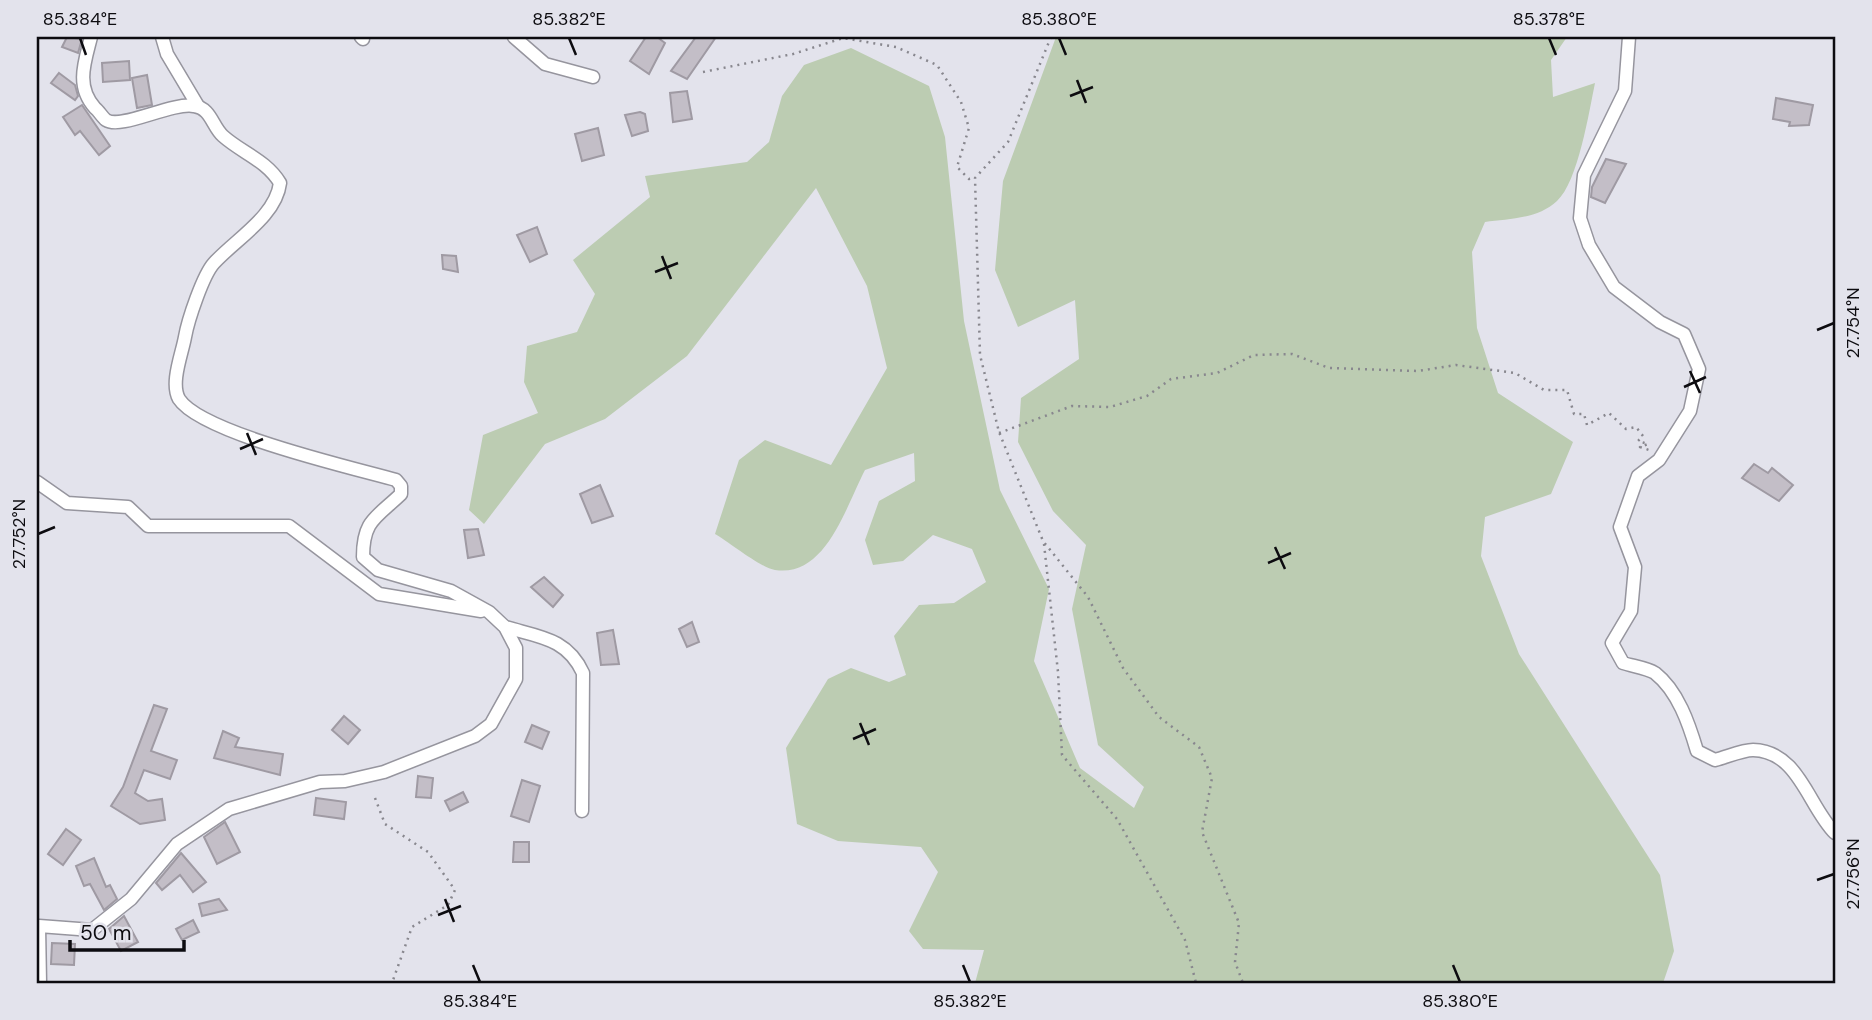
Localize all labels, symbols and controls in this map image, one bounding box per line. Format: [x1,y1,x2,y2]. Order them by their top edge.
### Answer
text: 85.384°E [43,7,117,31]
text: 85.382°E [532,7,606,31]
text: 85.380°E [1021,7,1097,31]
text: 85.378°E [1513,7,1585,31]
text: 27.754°N [1841,287,1865,359]
text: 27.752°N [7,499,31,569]
text: 27.756°N [1841,838,1865,910]
scale bar [70,908,184,952]
text: 50 m [80,919,131,947]
text: 85.384°E [443,989,517,1013]
text: 85.382°E [933,989,1007,1013]
text: 85.380°E [1422,989,1498,1013]

